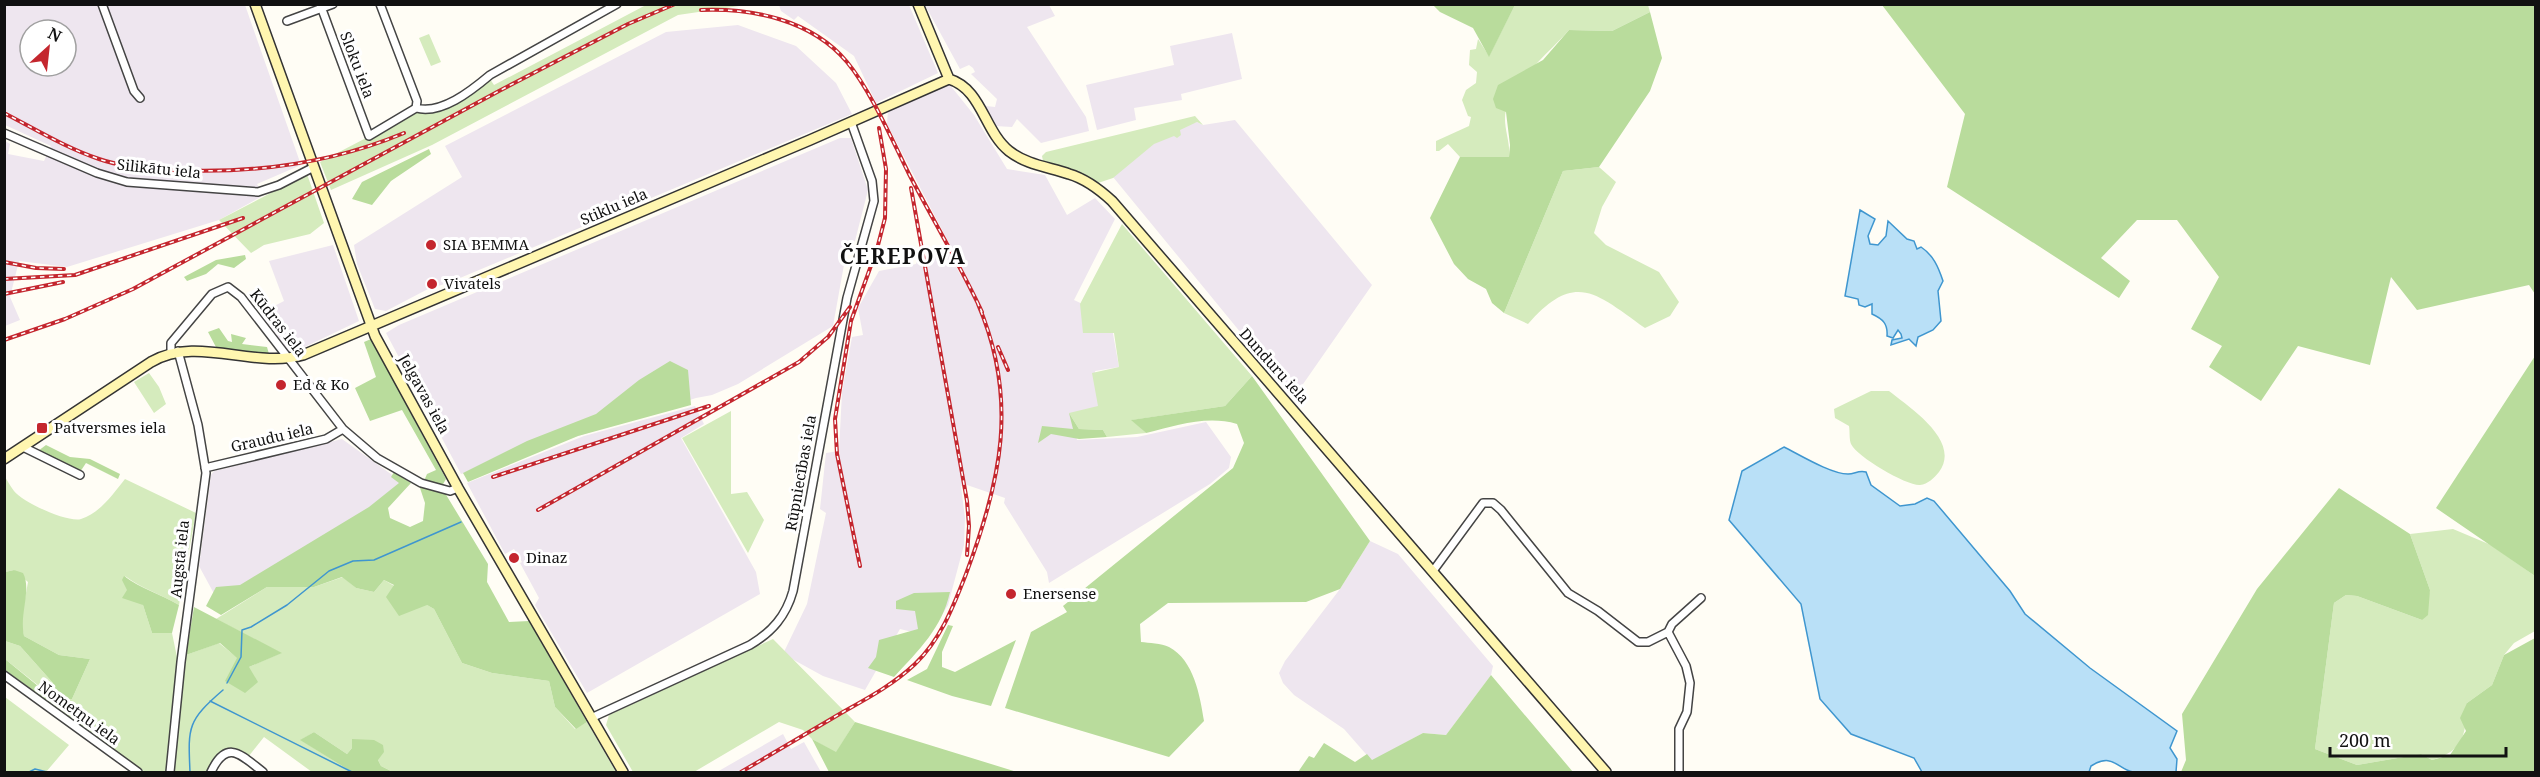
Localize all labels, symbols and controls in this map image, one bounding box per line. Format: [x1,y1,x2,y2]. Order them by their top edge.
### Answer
north arrow [18,18,78,78]
text: N [44,22,66,47]
street label: Sloku iela [336,29,380,101]
street label: Silikātu iela [116,154,202,182]
street label: Stiklu iela [577,183,650,229]
place label: SIA BEMMA [443,234,529,254]
marker: SIA BEMMA [424,238,438,252]
district label: ČEREPOVA [840,242,966,270]
place label: Vivatels [444,273,501,293]
marker: Vivatels [425,277,439,291]
street label: Kūdras iela [246,284,312,360]
street label: Dunduru iela [1235,323,1314,407]
street label: Jelgavas iela [394,349,455,437]
place label: Ed & Ko [293,374,349,394]
marker: Ed & Ko [274,378,288,392]
street label: Rūpniecības iela [780,413,820,532]
place label: Patversmes iela [54,417,166,437]
street label: Graudu iela [229,418,315,456]
marker: Patversmes iela [35,421,49,435]
street label: Augstā iela [165,519,193,599]
place label: Dinaz [526,547,568,567]
marker: Dinaz [507,551,521,565]
place label: Enersense [1023,583,1096,603]
marker: Enersense [1004,587,1018,601]
street label: Nometņu iela [35,676,125,749]
scale bar [2330,720,2506,758]
text: 200 m [2339,728,2391,752]

